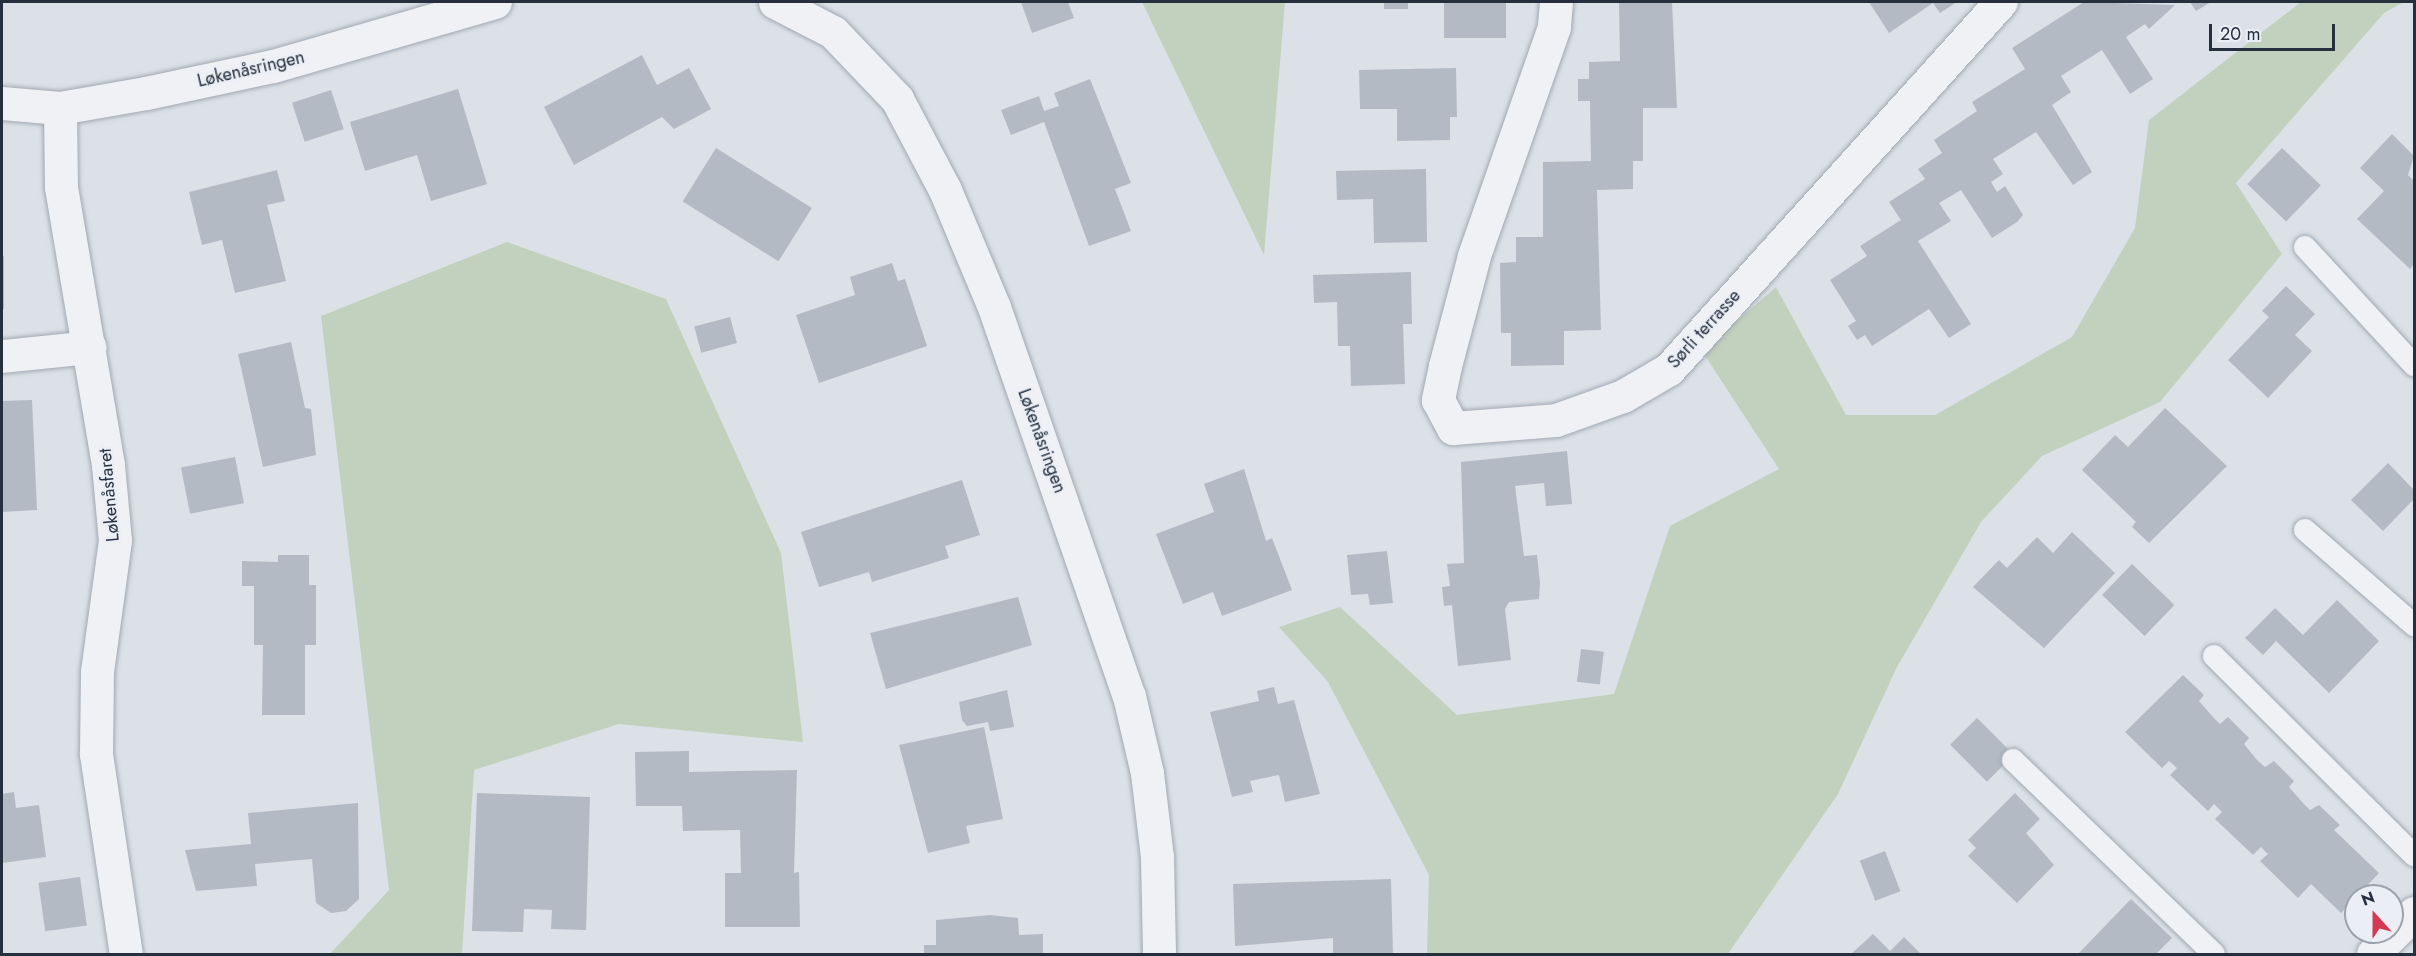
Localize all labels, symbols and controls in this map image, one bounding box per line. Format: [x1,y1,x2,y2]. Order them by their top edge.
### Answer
scale bar [2212,12,2338,50]
text: 20 m [2220,21,2260,47]
street label: Løkenåsringen [195,46,307,92]
street label: Sørli terrasse [1663,285,1745,373]
street label: Løkenåsringen [1013,386,1071,496]
street label: Løkenåsfaret [94,447,124,543]
north arrow [2344,884,2404,944]
text: N [2358,886,2378,912]

